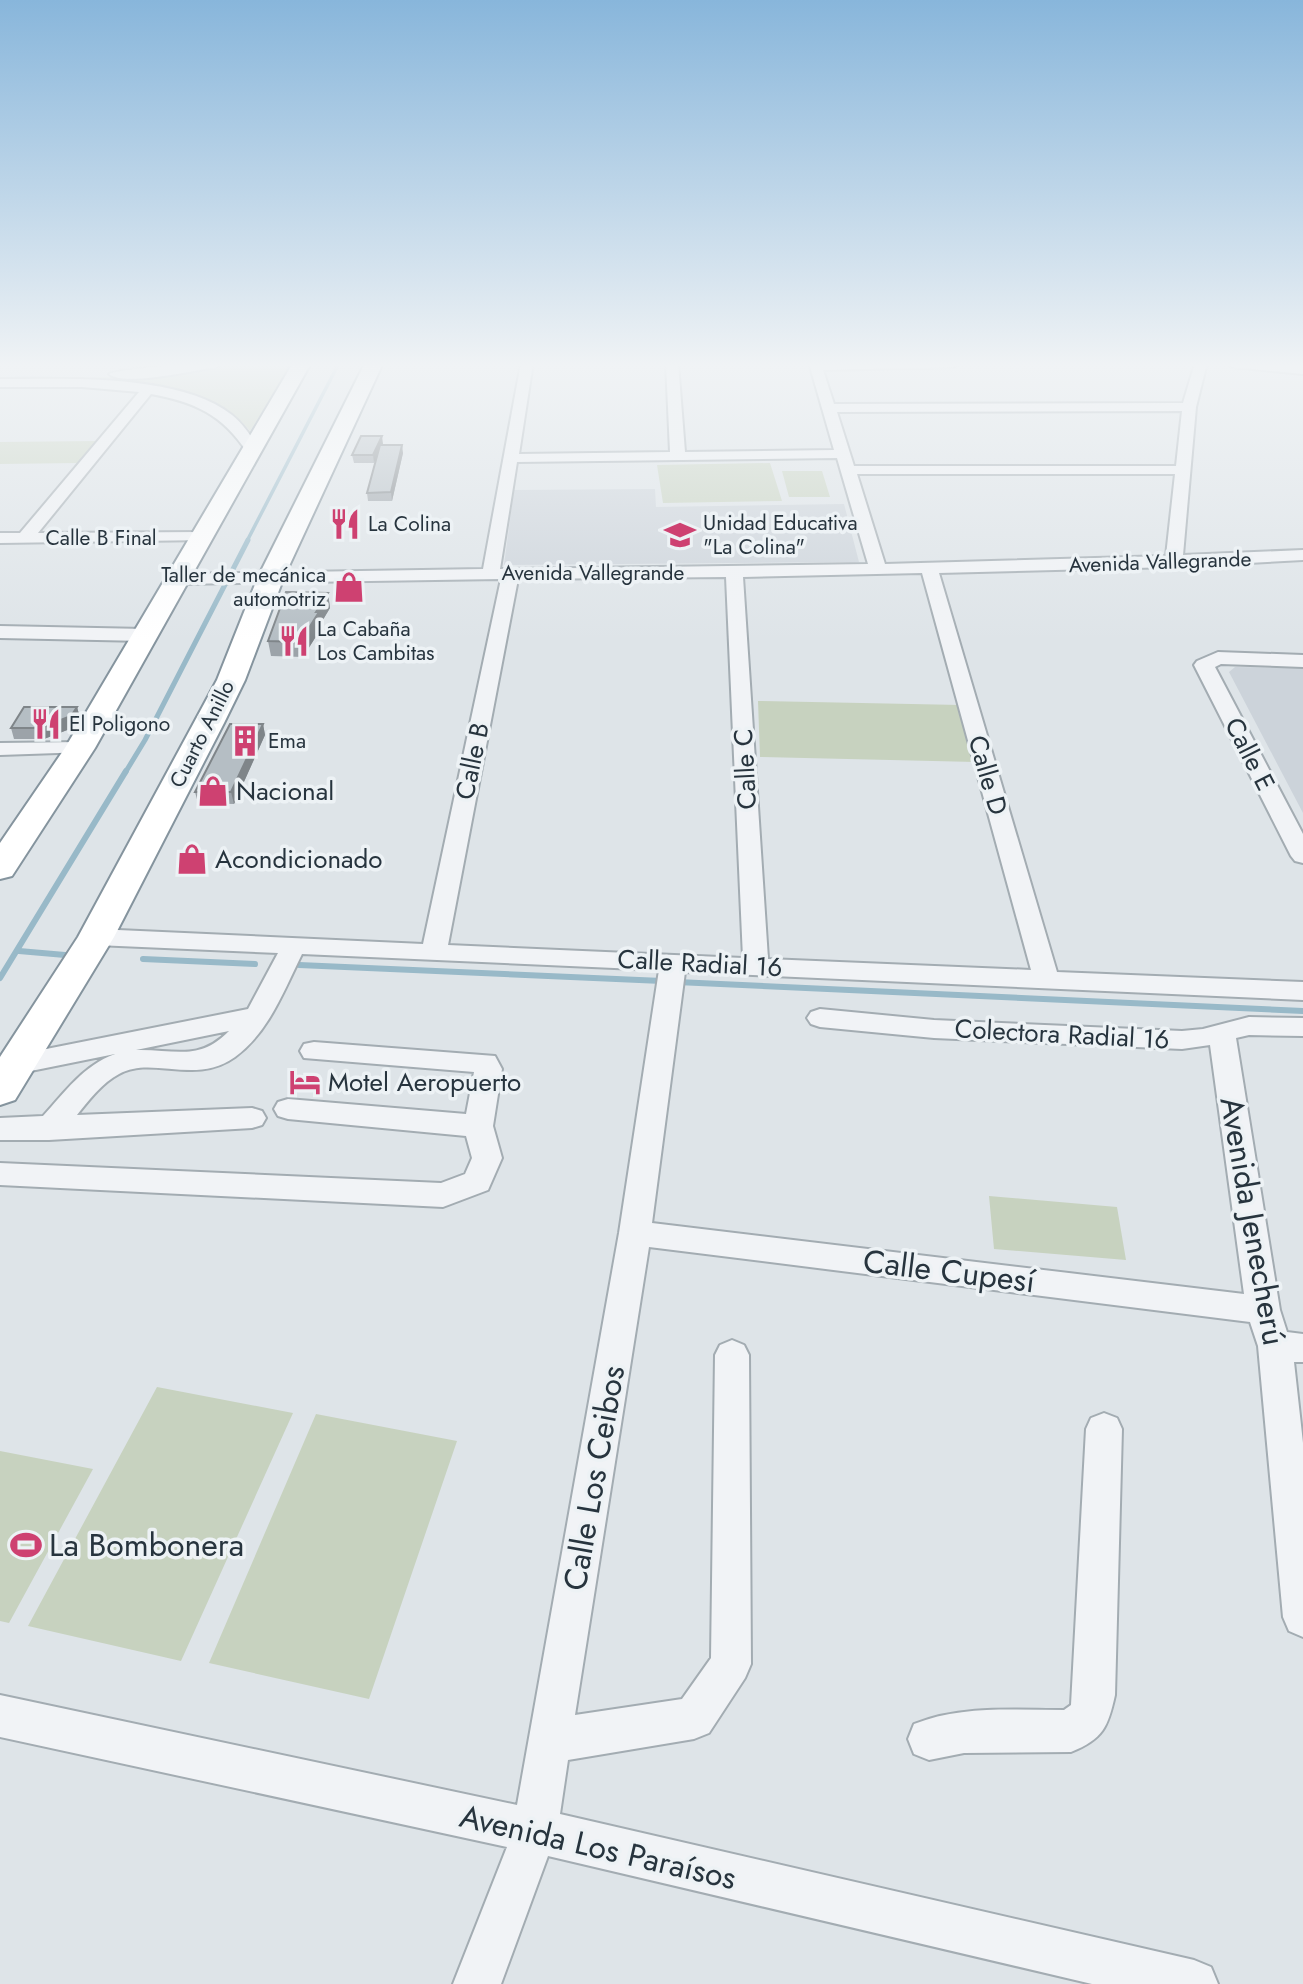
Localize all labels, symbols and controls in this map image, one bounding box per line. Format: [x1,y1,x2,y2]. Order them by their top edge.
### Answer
restaurant icon: La Colina [328,507,362,541]
place label: Unidad Educativa "La Colina" [703,508,858,562]
place label: La Colina [368,509,451,539]
school or university icon: Unidad Educativa "La Colina" [663,518,697,552]
street label: Calle B Final [45,523,157,553]
street label: Avenida Vallegrande [1068,544,1252,580]
street label: Avenida Vallegrande [502,558,685,588]
place label: Taller de mecánica automotriz [161,560,326,614]
shop icon: Taller de mecánica automotriz [332,570,366,604]
place label: La Cabaña Los Cambitas [317,614,435,668]
restaurant icon: La Cabaña Los Cambitas [277,624,311,658]
street label: Cuarto Anillo [162,675,242,793]
restaurant icon: El Poligono [29,707,63,741]
place label: El Poligono [69,709,170,739]
street label: Calle E [1215,711,1285,797]
street label: Calle B [445,719,499,803]
building icon: Ema [228,724,262,758]
place label: Ema [268,726,306,756]
street label: Calle C [724,727,766,811]
street label: Calle D [959,731,1017,819]
place label: Nacional [236,772,334,810]
shop icon: Nacional [196,774,230,808]
place label: Acondicionado [215,840,383,878]
shop icon: Acondicionado [175,842,209,876]
street label: Calle Radial 16 [617,940,783,986]
street label: Colectora Radial 16 [954,1009,1170,1059]
place label: Motel Aeropuerto [328,1063,521,1101]
hotel icon: Motel Aeropuerto [288,1065,322,1099]
street label: Avenida Jenecherú [1208,1093,1298,1349]
street label: Calle Cupesí [860,1238,1039,1305]
street label: Calle Los Ceibos [552,1362,636,1594]
place label: La Bombonera [49,1522,244,1568]
sports icon: La Bombonera [9,1528,43,1562]
street label: Avenida Los Paraísos [455,1793,741,1901]

